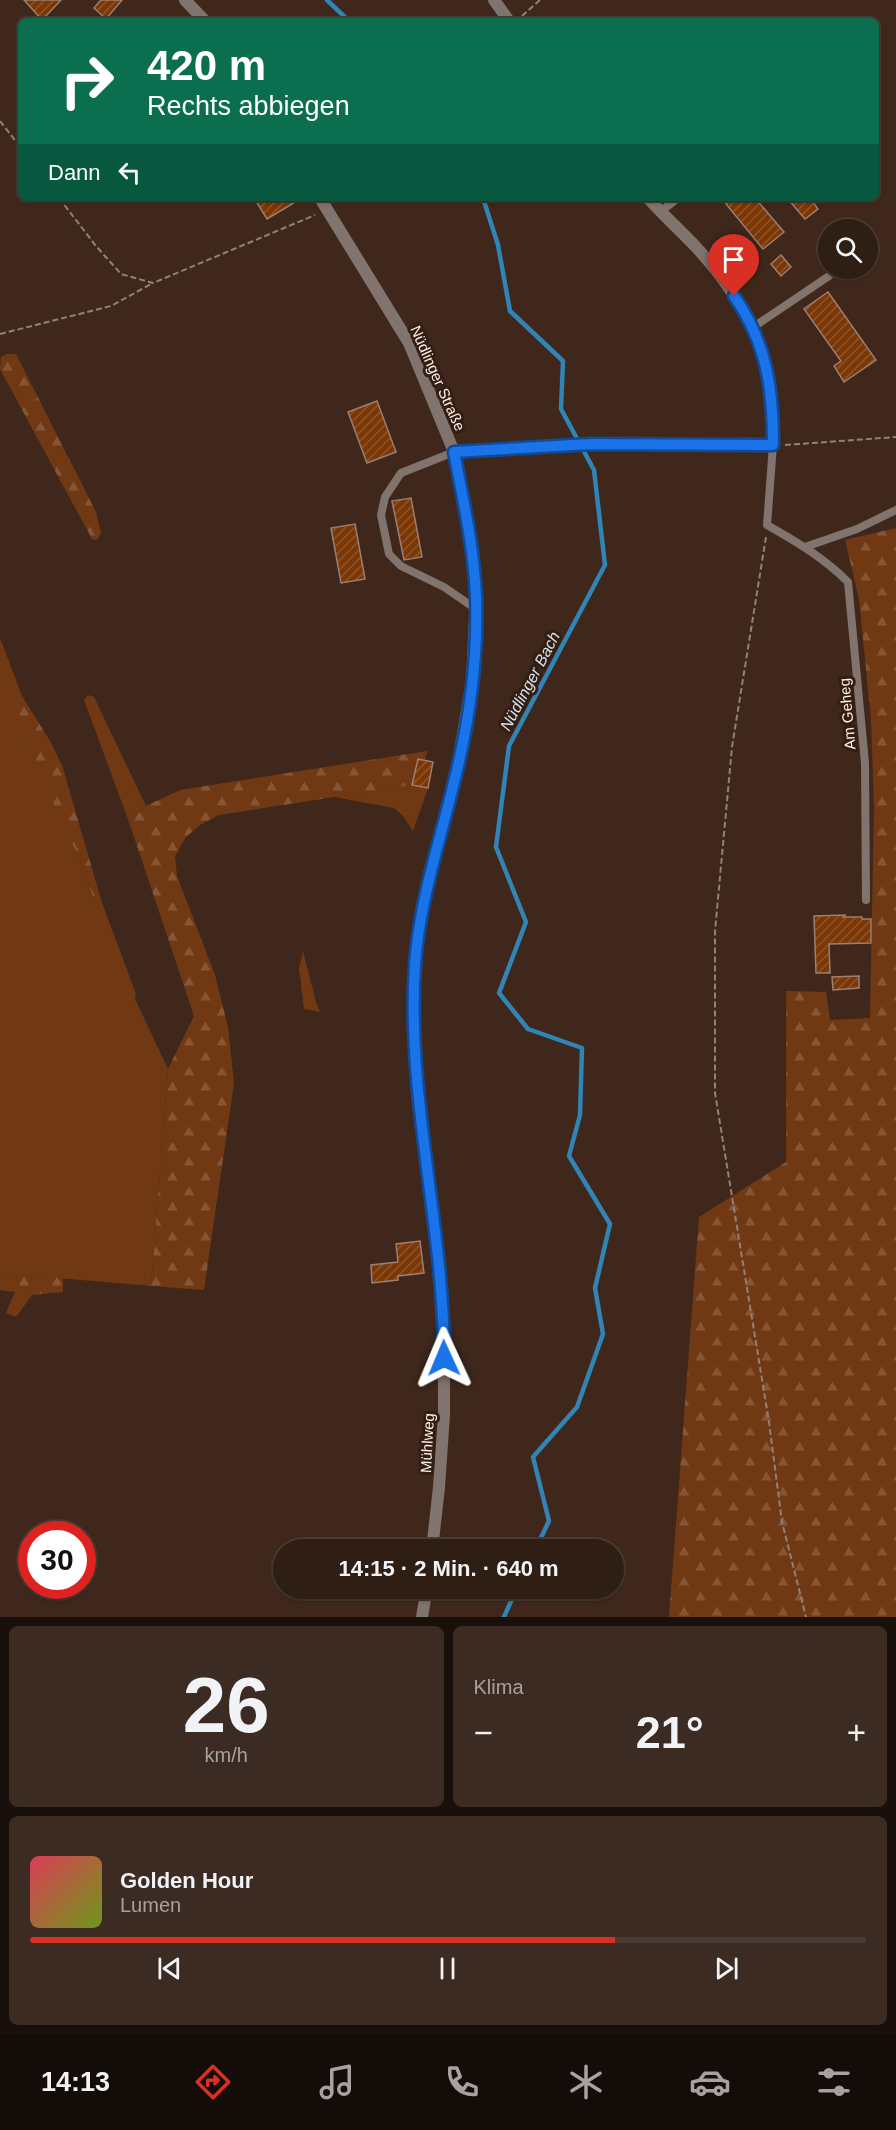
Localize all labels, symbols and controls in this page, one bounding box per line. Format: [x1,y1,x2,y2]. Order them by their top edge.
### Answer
icon: right [48,42,126,120]
text: 420 m [147,42,266,89]
text: Rechts abbiegen [147,91,350,121]
icon: left [113,156,146,189]
text: Dann [48,160,101,185]
map controls [818,219,878,279]
button: search [818,219,878,279]
pin [708,234,759,296]
icon: arrive [717,243,750,276]
street label: Nüdlinger Straße [407,323,469,433]
water label: Nüdlinger Bach [497,629,563,733]
street label: Am Geheg [835,678,859,750]
position arrow [412,1326,476,1390]
street label: Mühlweg [417,1413,437,1473]
speed limit sign: 30 [18,1521,96,1599]
text: 14:15 · 2 Min. · 640 m [338,1556,559,1581]
text: 26 [183,1661,270,1749]
text: Klima [474,1676,524,1698]
text: 21° [636,1707,704,1758]
text: − [474,1714,493,1751]
text: + [847,1714,866,1751]
text: km/h [205,1744,248,1766]
text: Golden Hour [120,1868,253,1893]
text: Lumen [120,1894,181,1916]
icon: previous [153,1952,186,1985]
icon: pause [431,1952,464,1985]
icon: next [710,1952,743,1985]
icon: directions [192,2061,234,2103]
icon: music [316,2061,358,2103]
icon: phone [441,2061,483,2103]
icon: climate [565,2061,607,2103]
icon: car [689,2061,731,2103]
icon: filters [813,2061,855,2103]
text: 14:13 [41,2067,110,2097]

